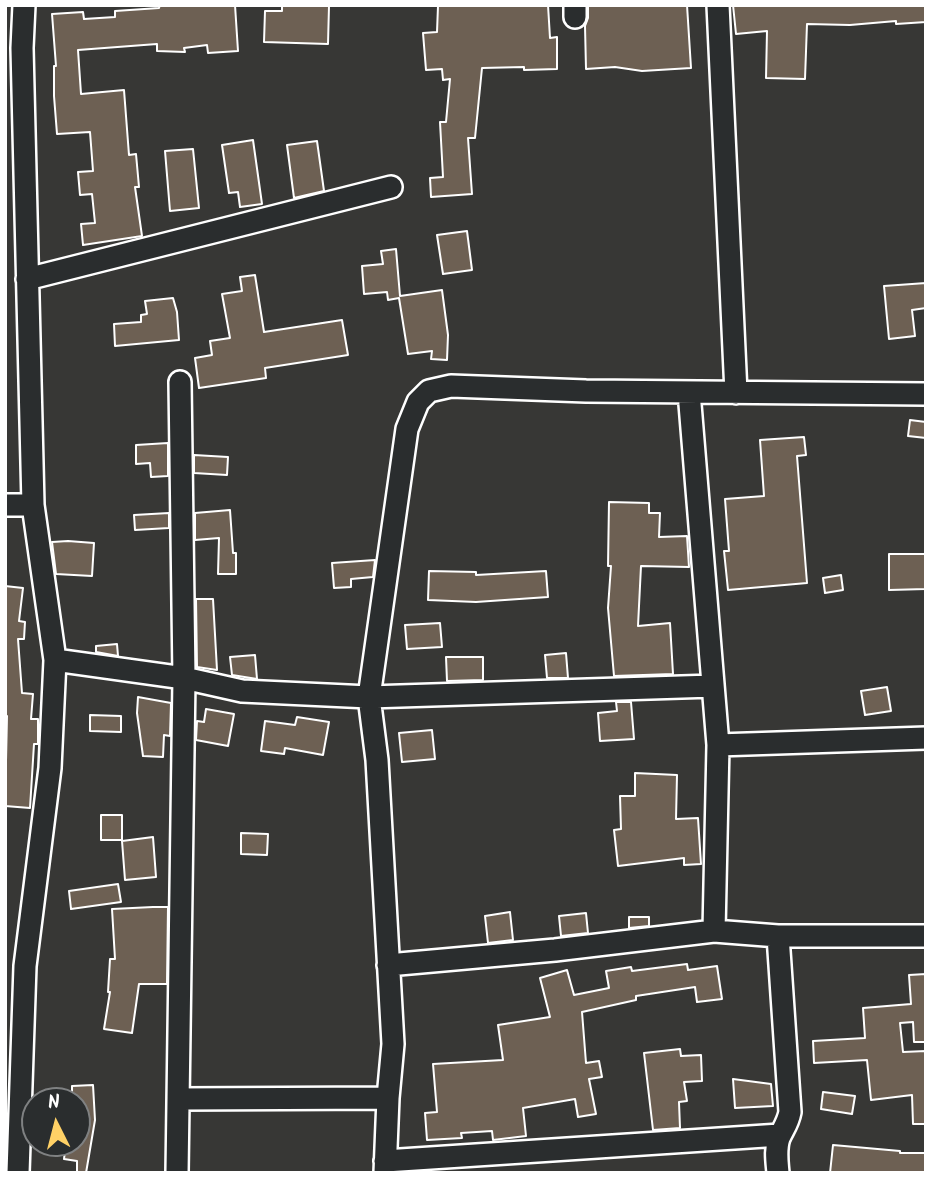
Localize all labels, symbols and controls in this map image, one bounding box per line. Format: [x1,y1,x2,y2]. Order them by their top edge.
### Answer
north arrow [21,1087,91,1157]
text: N [46,1088,62,1119]

